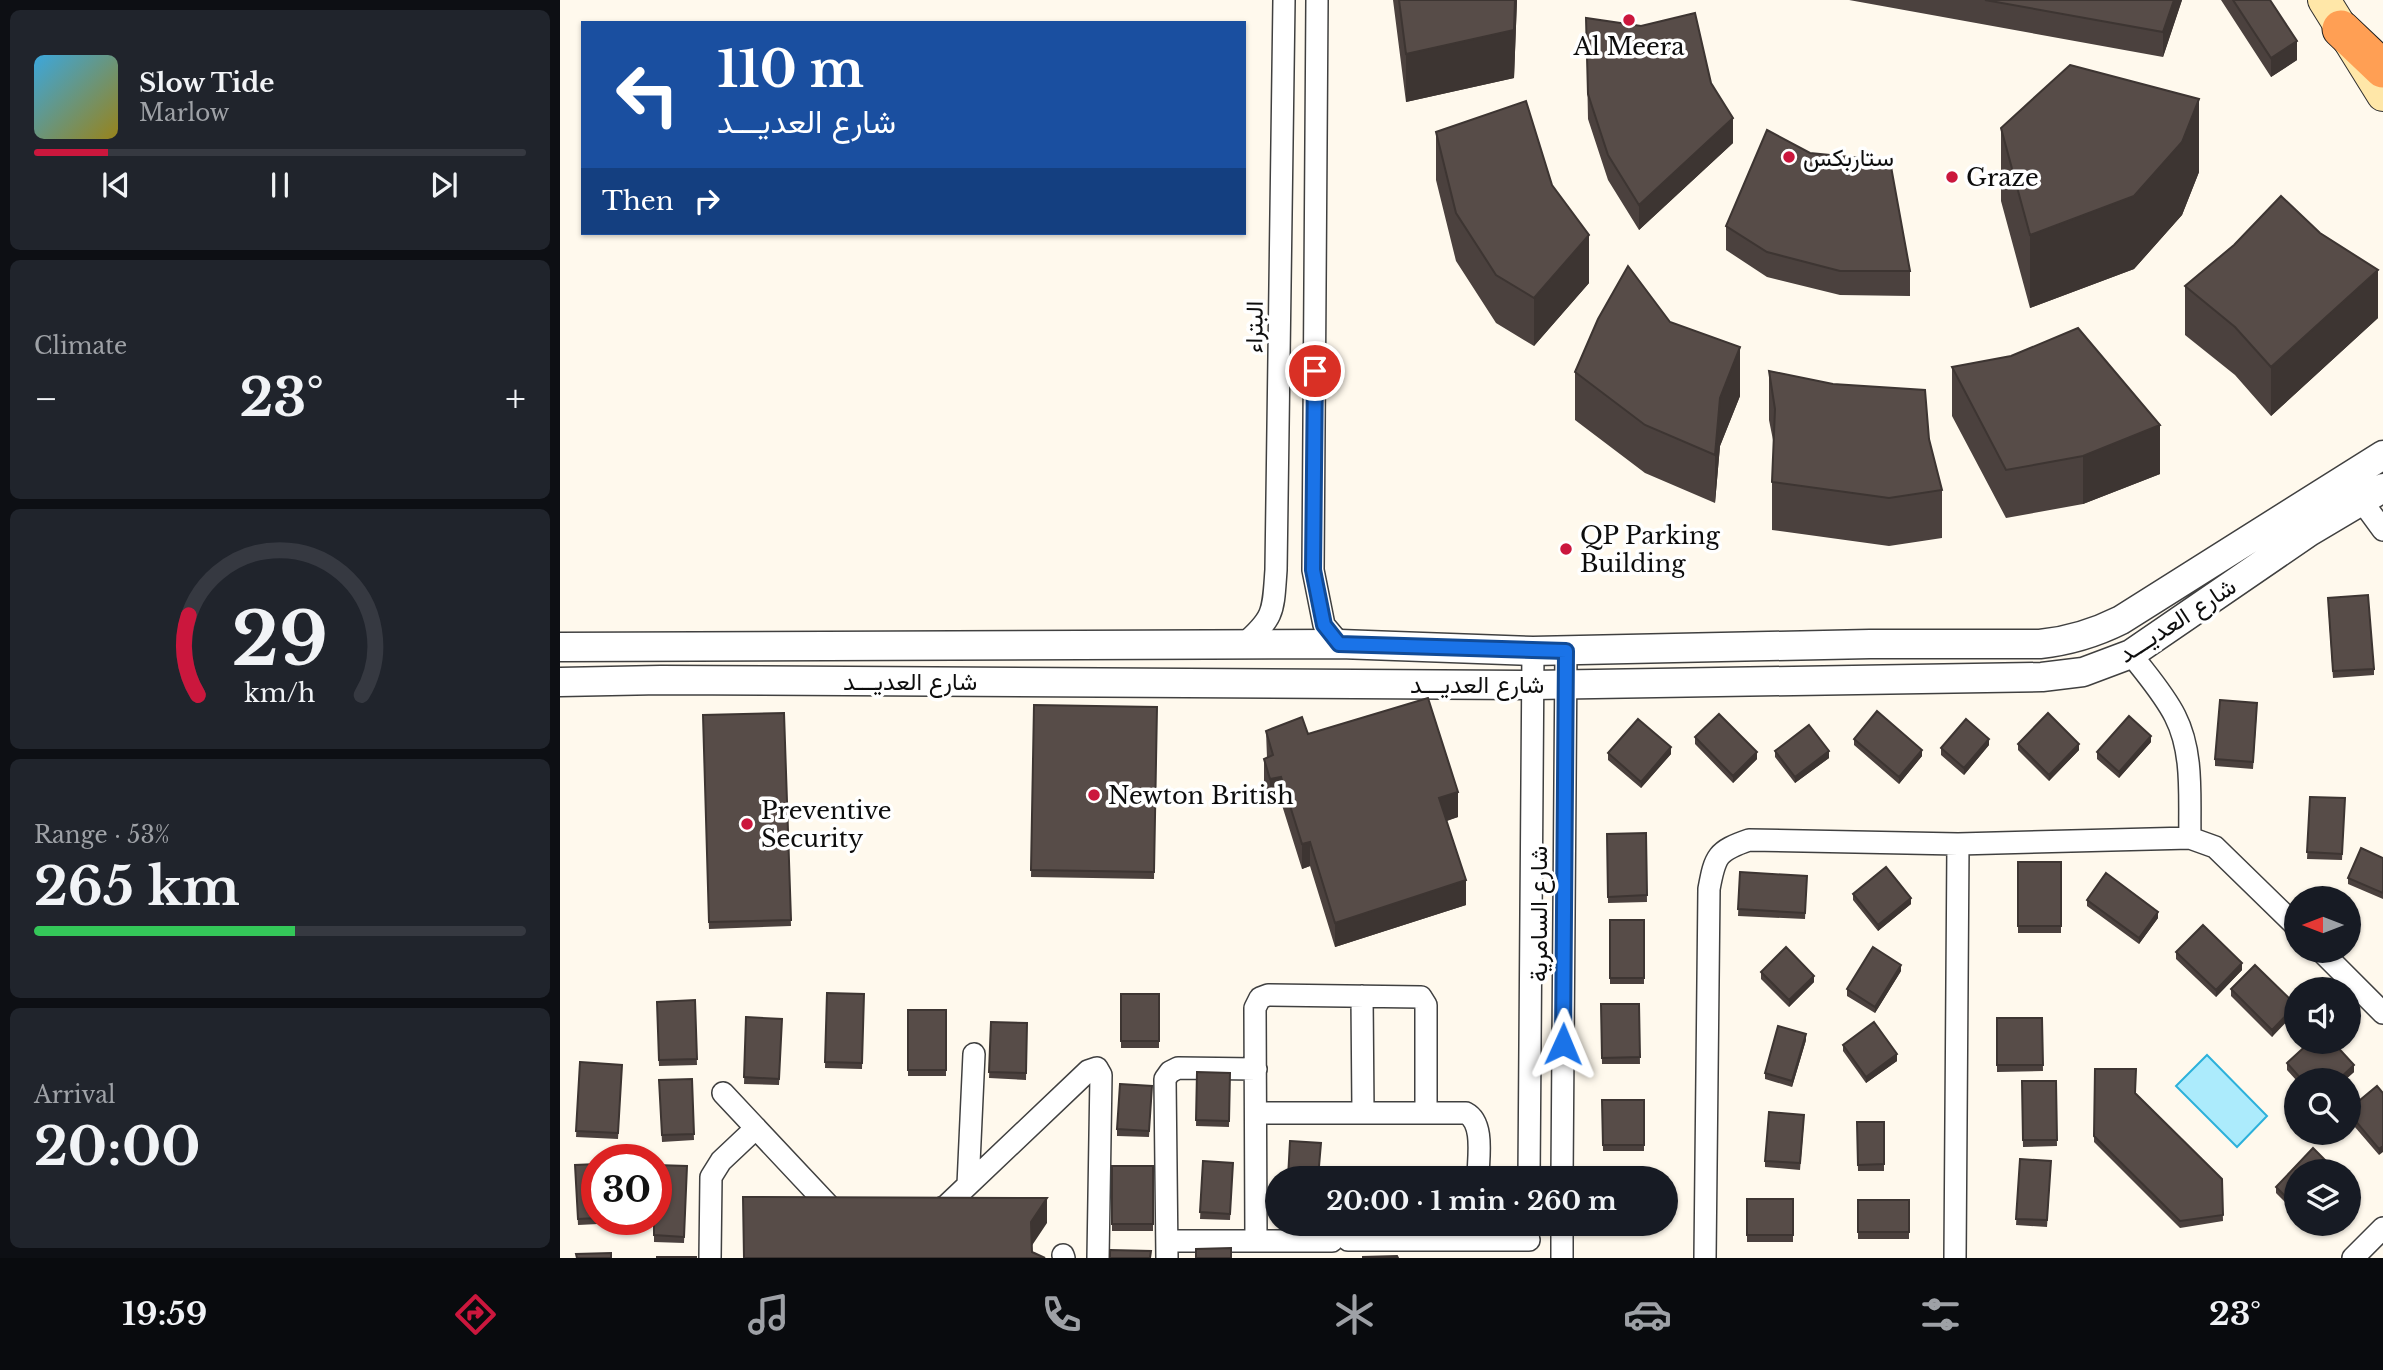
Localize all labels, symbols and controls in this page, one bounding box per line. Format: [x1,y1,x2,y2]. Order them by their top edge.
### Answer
marker: Al Meera [1621,12,1637,28]
place label: Al Meera [1572,32,1685,61]
text: 110 m [717,39,864,100]
icon: left [602,49,693,140]
text: Slow Tide [139,67,275,99]
text: Marlow [139,99,229,127]
text: شارع العديـــد [717,102,896,142]
place label: ستاربكس [1803,143,1894,173]
marker: ستاربكس [1781,149,1797,165]
place label: Graze [1966,163,2039,192]
icon: previous [97,166,135,204]
icon: pause [261,166,299,204]
icon: next [425,166,463,204]
marker: Graze [1944,169,1960,185]
icon: right [688,182,726,220]
text: Then [602,185,674,217]
street label: البتراء [1239,301,1270,353]
text: Climate [34,332,127,360]
pin [1285,341,1345,401]
icon: arrive [1296,352,1334,390]
text: 23° [239,366,324,430]
text: − [34,375,58,422]
text: + [505,375,526,422]
place label: QP Parking Building [1580,521,1721,578]
marker: QP Parking Building [1558,541,1574,557]
street label: شارع العديـــد [2113,571,2242,670]
text: 29 [232,594,328,685]
street label: شارع العديـــد [843,667,977,698]
street label: شارع العديـــد [1410,670,1544,701]
text: km/h [245,678,315,709]
place label: Newton British [1108,781,1294,810]
marker: Newton British [1086,787,1102,803]
place label: Preventive Security [761,796,892,853]
marker: Preventive Security [739,816,755,832]
text: Range · 53% [34,821,170,849]
street label: شارع السامرية [1524,846,1555,982]
text: 265 km [34,855,240,919]
north arrow [2284,886,2361,962]
map controls [2284,886,2361,1236]
button: sound [2284,977,2361,1054]
position arrow [1526,1007,1600,1081]
button: search [2284,1068,2361,1145]
text: Arrival [34,1081,115,1109]
text: 20:00 [34,1115,200,1179]
speed limit sign: 30 [581,1144,672,1235]
button: layers [2284,1159,2361,1236]
text: 20:00 · 1 min · 260 m [1326,1185,1617,1217]
icon: directions [451,1290,500,1339]
icon: music [744,1290,793,1339]
icon: phone [1037,1290,1086,1339]
icon: climate [1330,1290,1379,1339]
icon: car [1623,1290,1672,1339]
icon: filters [1916,1290,1965,1339]
text: 19:59 [122,1294,207,1334]
text: 23° [2209,1294,2261,1334]

